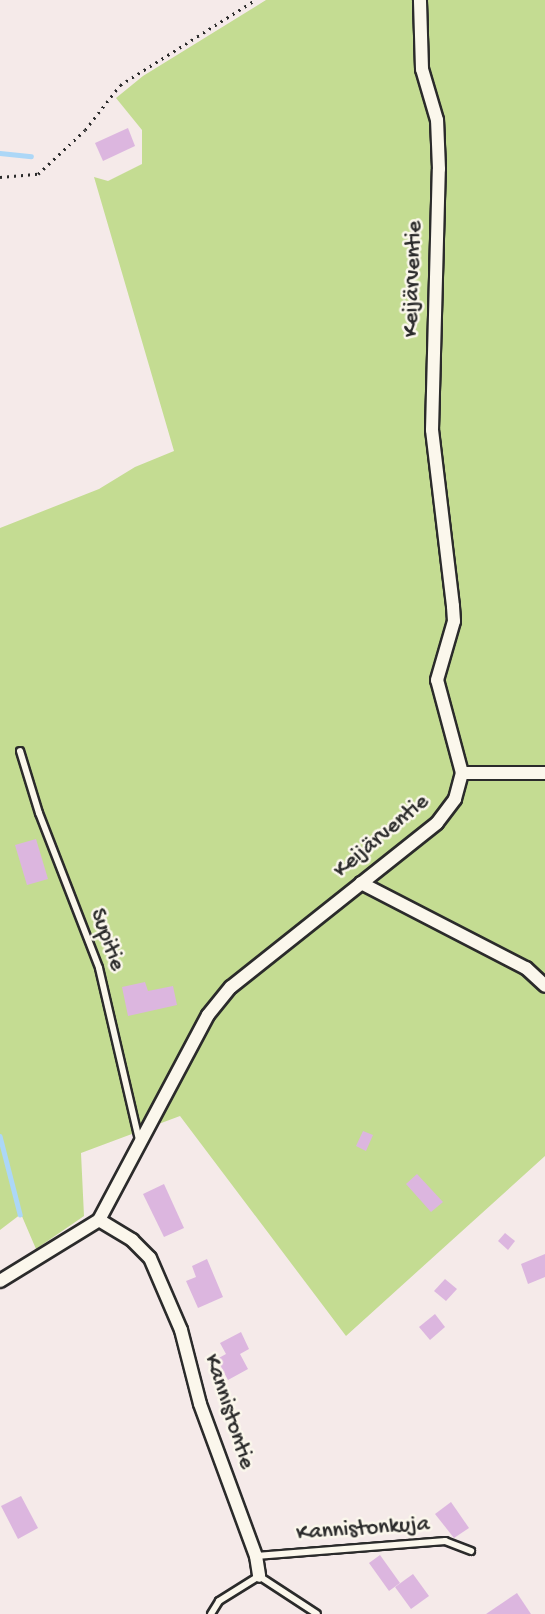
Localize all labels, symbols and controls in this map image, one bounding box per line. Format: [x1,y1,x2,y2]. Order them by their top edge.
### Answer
street label: Keijärventie [398,220,430,338]
street label: Keijärventie [329,789,435,885]
street label: Supitie [82,905,130,975]
street label: Kannistontie [196,1351,260,1473]
street label: Kannistonkuja [295,1512,431,1548]

